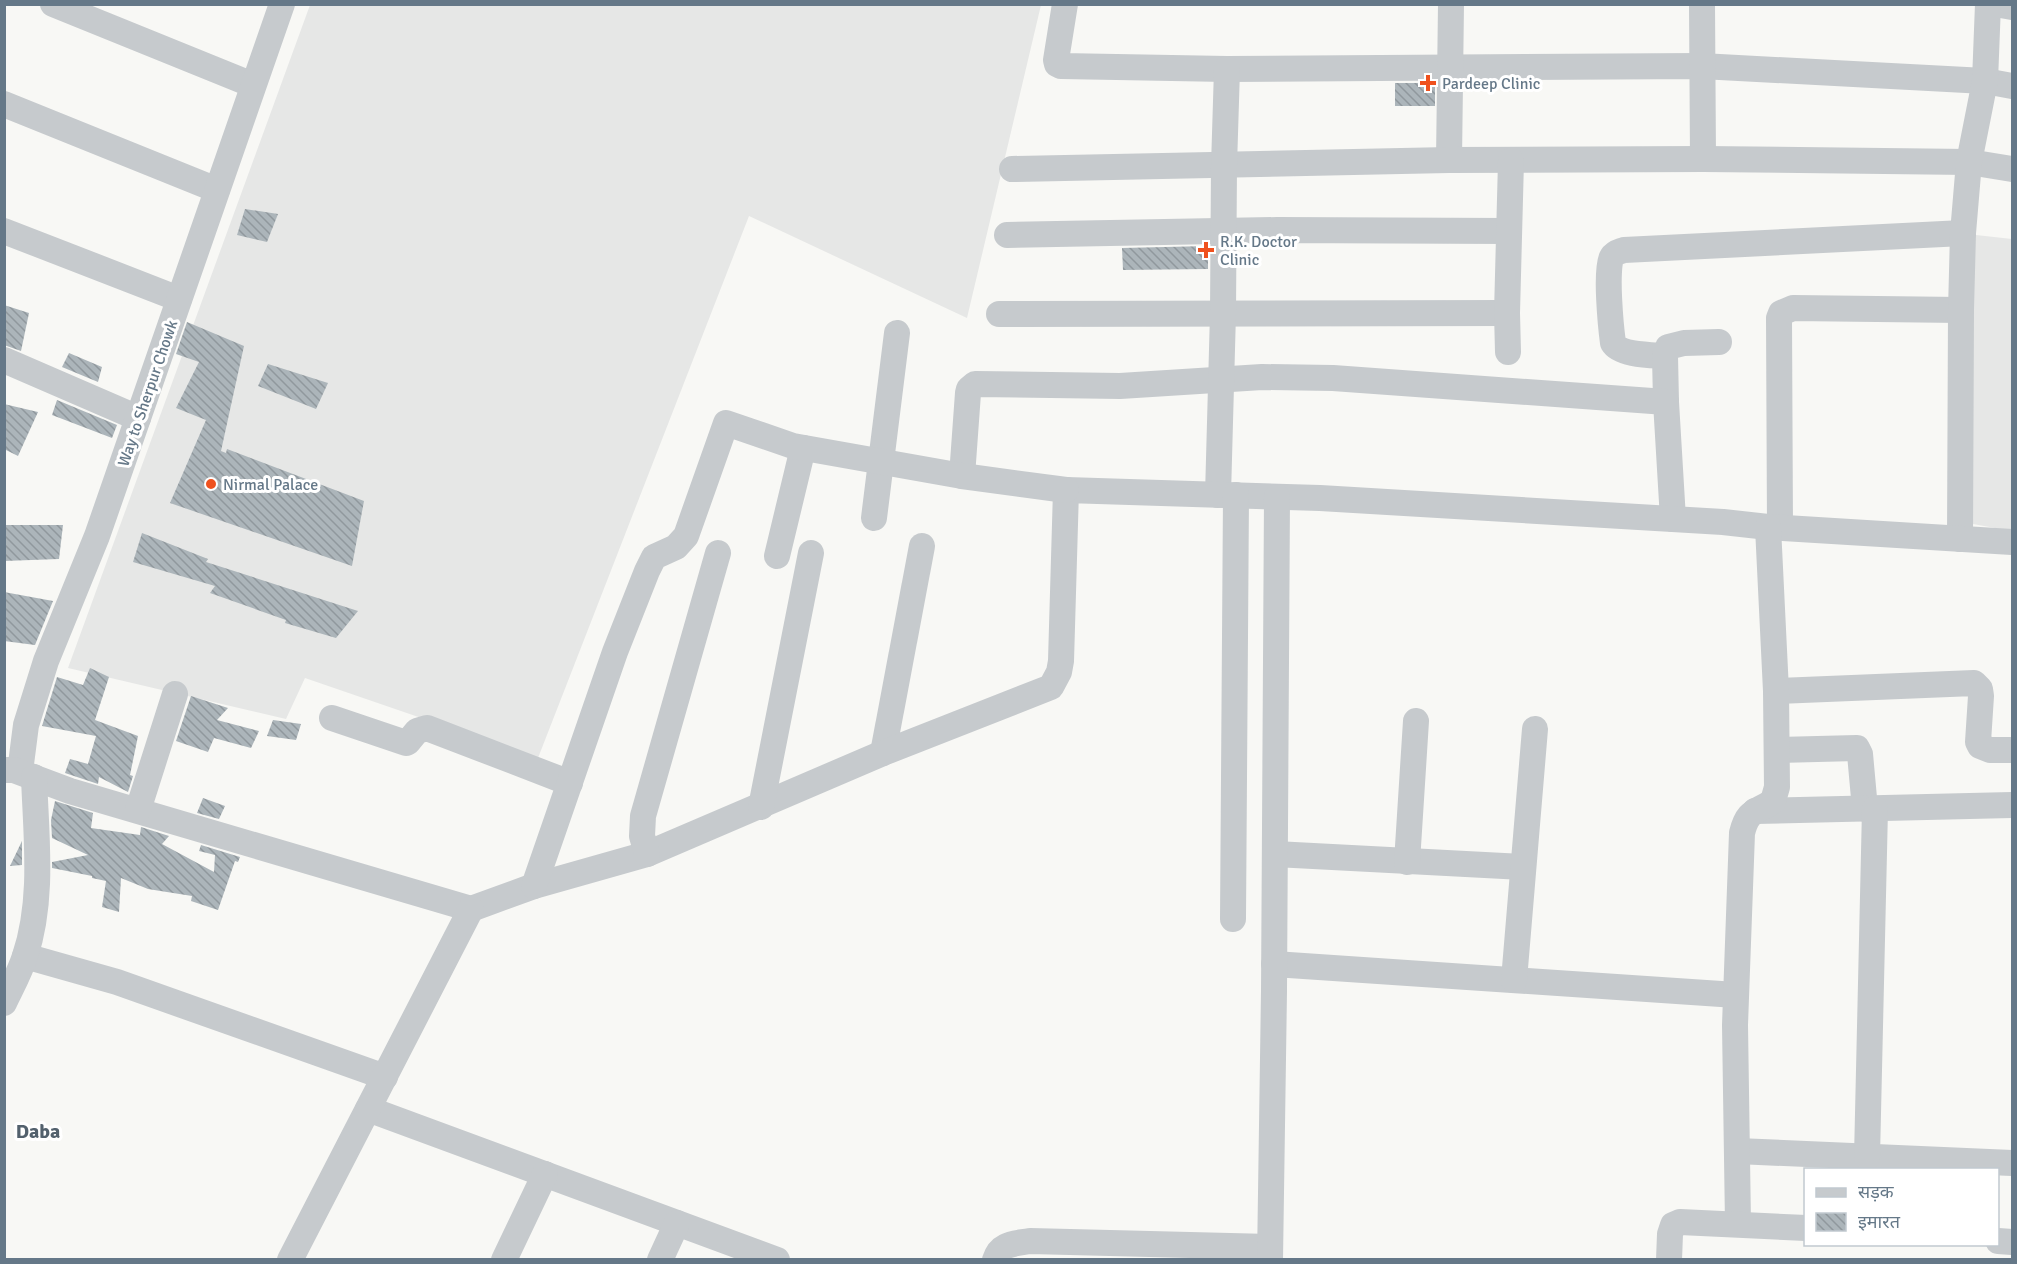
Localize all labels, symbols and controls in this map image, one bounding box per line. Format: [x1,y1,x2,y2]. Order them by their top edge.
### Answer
marker: Pardeep Clinic [1419,74,1437,92]
place label: Pardeep Clinic [1442,74,1540,94]
place label: R.K. Doctor Clinic [1220,232,1297,270]
marker: R.K. Doctor Clinic [1197,241,1215,259]
street label: Way to Sherpur Chowk [114,318,182,469]
place label: Nirmal Palace [223,475,318,495]
marker: Nirmal Palace [204,477,218,491]
district label: Daba [16,1119,60,1144]
legend [1804,1168,1999,1246]
text: सड़क [1858,1181,1895,1203]
text: इमारत [1858,1211,1901,1233]

